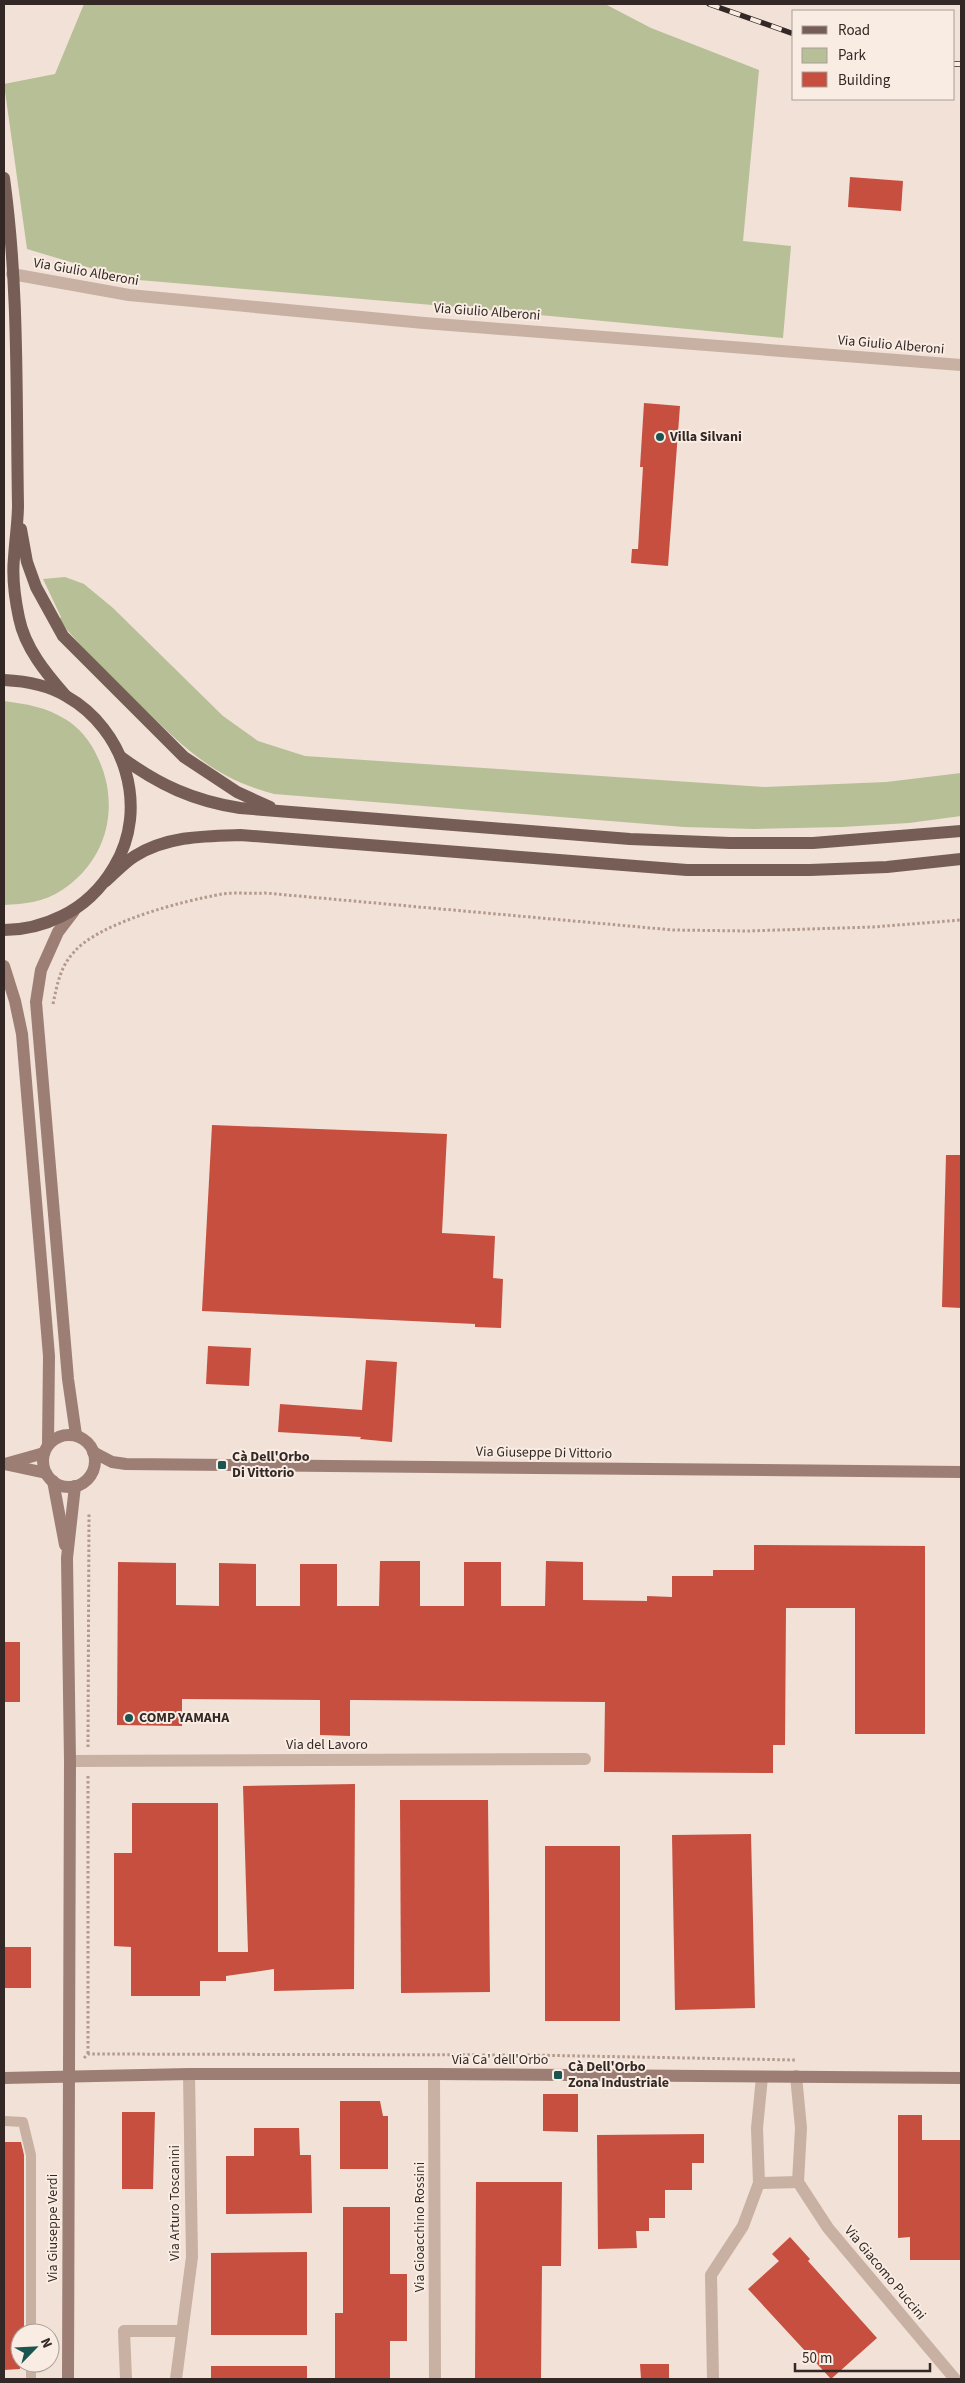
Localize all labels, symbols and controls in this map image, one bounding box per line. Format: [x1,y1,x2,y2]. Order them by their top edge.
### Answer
legend [792,10,955,100]
text: Road [838,20,870,41]
text: Park [838,45,867,66]
text: Building [838,70,891,91]
street label: Via Giulio Alberoni [32,253,140,291]
street label: Via Giulio Alberoni [433,298,541,326]
street label: Via Giulio Alberoni [837,330,945,360]
place label: Villa Silvani [669,427,742,447]
marker: Villa Silvani [654,431,666,443]
street label: Via Giuseppe Di Vittorio [476,1442,612,1464]
place label: Cà Dell'Orbo Di Vittorio [232,1447,310,1483]
marker: Cà Dell'Orbo Di Vittorio [216,1459,228,1471]
place label: COMP YAMAHA [139,1708,230,1728]
marker: COMP YAMAHA [123,1712,135,1724]
street label: Via del Lavoro [286,1735,368,1755]
street label: Via Ca' dell'Orbo [452,2050,548,2070]
place label: Cà Dell'Orbo Zona Industriale [568,2057,669,2093]
marker: Cà Dell'Orbo Zona Industriale [552,2069,564,2081]
street label: Via Arturo Toscanini [165,2145,185,2261]
street label: Via Gioacchino Rossini [410,2162,430,2292]
street label: Via Giuseppe Verdi [43,2174,63,2282]
street label: Via Giacomo Puccini [839,2221,931,2325]
north arrow [10,2323,60,2373]
text: N [35,2335,57,2351]
scale bar [795,2340,930,2372]
text: 50 m [802,2348,832,2369]

